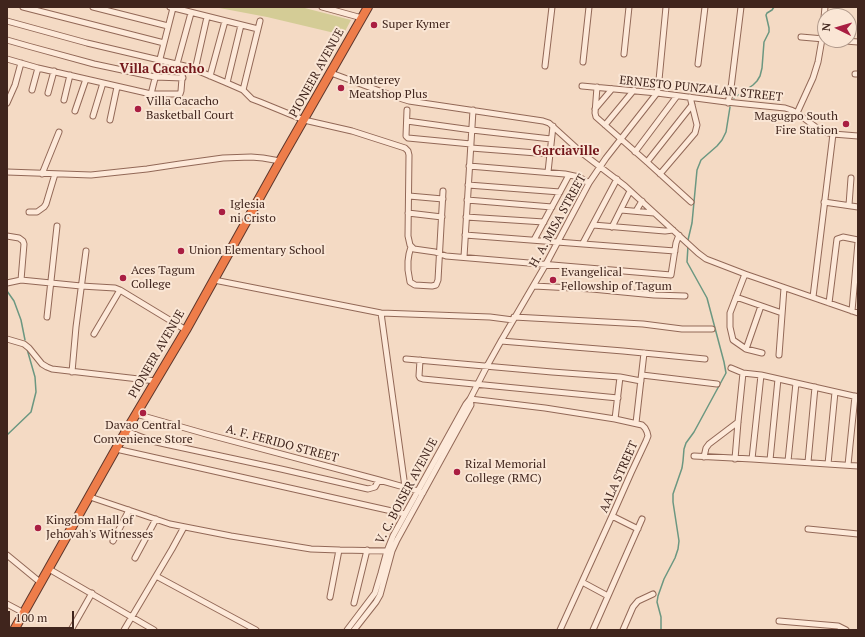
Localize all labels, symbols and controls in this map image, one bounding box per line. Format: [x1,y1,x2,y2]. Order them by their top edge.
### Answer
north arrow [817,8,857,48]
place label: Super Kymer [382,18,450,32]
marker: Super Kymer [369,20,379,30]
text: N [819,22,833,32]
street label: PIONEER AVENUE [287,26,347,120]
district label: Villa Cacacho [120,61,204,77]
street label: ERNESTO PUNZALAN STREET [618,73,784,105]
place label: Monterey Meatshop Plus [349,74,427,102]
marker: Monterey Meatshop Plus [336,83,346,93]
place label: Villa Cacacho Basketball Court [146,95,234,123]
marker: Villa Cacacho Basketball Court [133,104,143,114]
place label: Magugpo South Fire Station [754,110,838,138]
marker: Magugpo South Fire Station [841,119,851,129]
district label: Garciaville [533,143,599,159]
street label: H. A. MISA STREET [526,172,590,270]
place label: Iglesia ni Cristo [230,198,276,226]
marker: Iglesia ni Cristo [217,207,227,217]
place label: Union Elementary School [189,244,325,258]
marker: Union Elementary School [176,246,186,256]
place label: Aces Tagum College [131,264,195,292]
place label: Evangelical Fellowship of Tagum [561,266,672,294]
marker: Aces Tagum College [118,273,128,283]
marker: Evangelical Fellowship of Tagum [548,275,558,285]
street label: PIONEER AVENUE [126,307,188,401]
marker: Davao Central Convenience Store [138,408,148,418]
place label: Davao Central Convenience Store [93,419,193,447]
street label: A. F. FERIDO STREET [224,422,340,466]
street label: V. C. BOISER AVENUE [373,436,441,546]
street label: AALA STREET [597,439,641,515]
place label: Rizal Memorial College (RMC) [465,458,546,486]
marker: Rizal Memorial College (RMC) [452,467,462,477]
place label: Kingdom Hall of Jehovah's Witnesses [46,514,153,542]
marker: Kingdom Hall of Jehovah's Witnesses [33,523,43,533]
scale bar [10,603,76,629]
text: 100 m [15,610,47,625]

